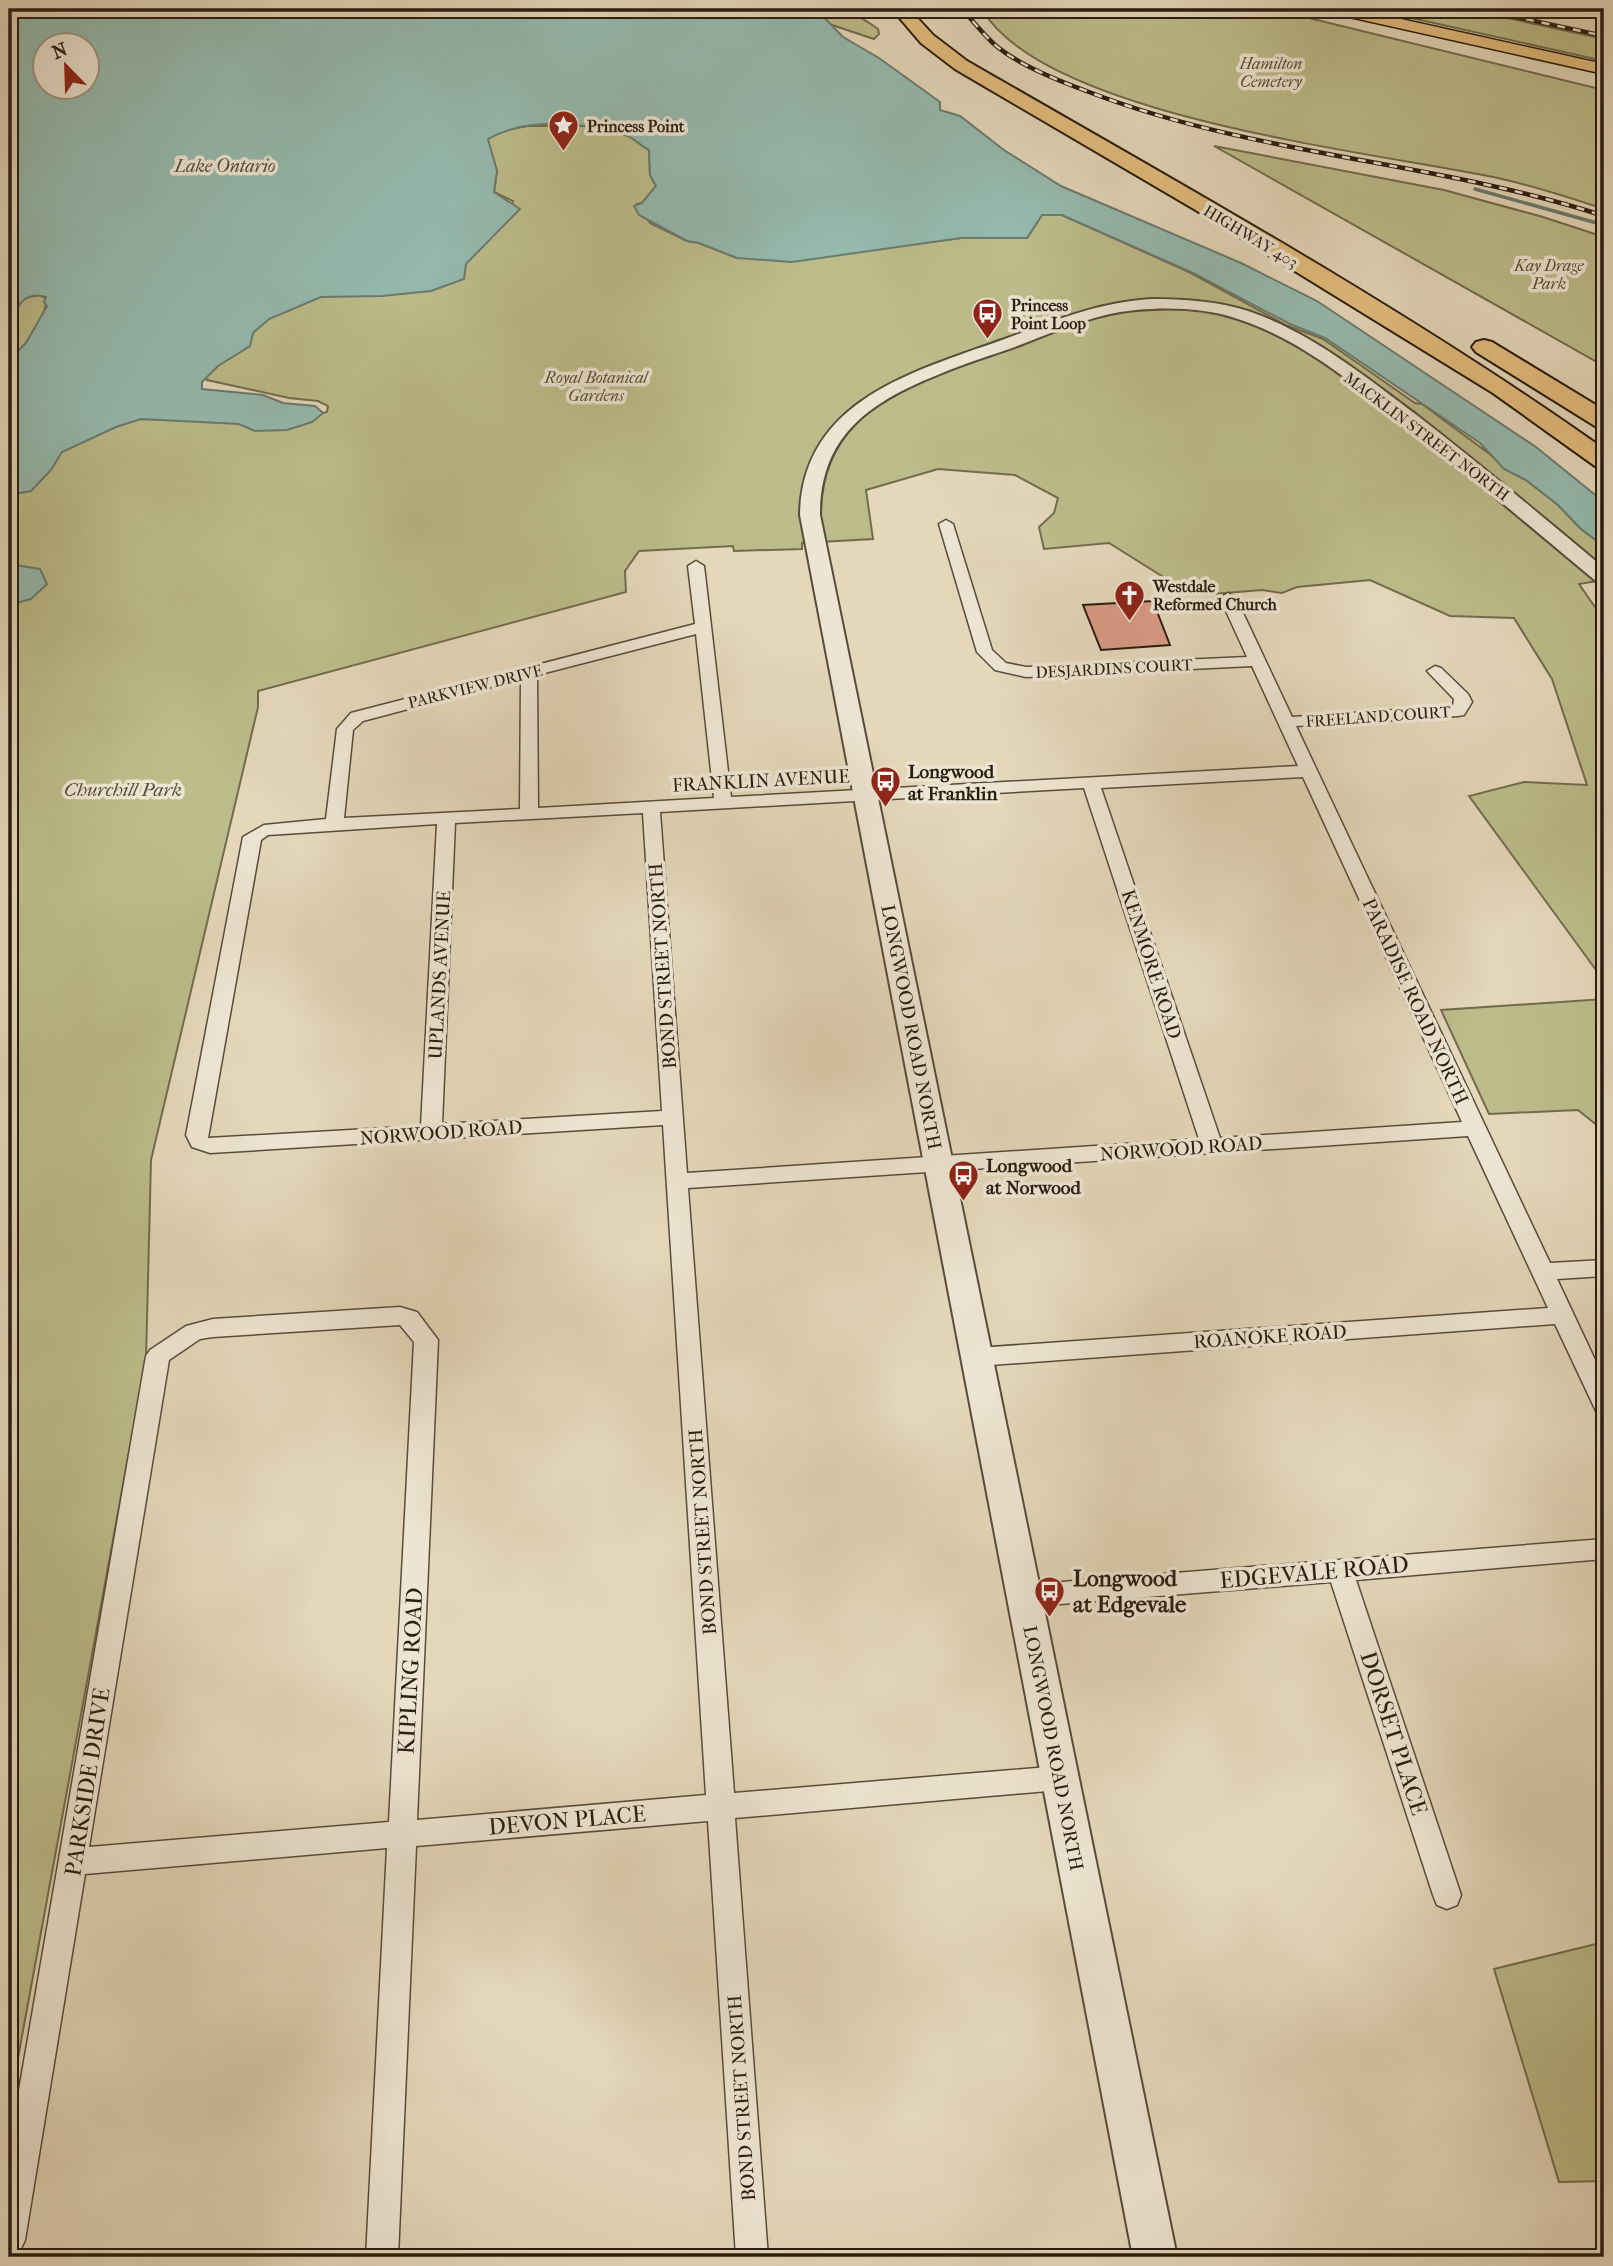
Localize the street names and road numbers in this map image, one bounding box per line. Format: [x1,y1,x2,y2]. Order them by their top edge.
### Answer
street label: HIGHWAY 403 [1200,201,1301,272]
street label: MACKLIN STREET NORTH [1340,368,1513,505]
street label: DESJARDINS COURT [1035,655,1193,682]
street label: PARKVIEW DRIVE [406,661,545,712]
street label: FREELAND COURT [1305,702,1451,731]
street label: FRANKLIN AVENUE [672,765,851,797]
street label: BOND STREET NORTH [645,862,681,1070]
street label: KENMORE ROAD [1116,887,1186,1042]
street label: UPLANDS AVENUE [425,890,455,1060]
street label: PARADISE ROAD NORTH [1358,895,1473,1108]
street label: LONGWOOD ROAD NORTH [876,903,946,1152]
street label: NORWOOD ROAD [359,1116,523,1150]
street label: NORWOOD ROAD [1099,1132,1263,1166]
street label: ROANOKE ROAD [1193,1321,1347,1353]
street label: BOND STREET NORTH [685,1428,721,1636]
street label: EDGEVALE ROAD [1218,1551,1410,1594]
street label: KIPLING ROAD [393,1587,428,1755]
street label: LONGWOOD ROAD NORTH [1018,1624,1088,1873]
street label: DORSET PLACE [1354,1648,1433,1818]
street label: PARKSIDE DRIVE [59,1686,116,1878]
street label: DEVON PLACE [487,1800,647,1841]
street label: BOND STREET NORTH [724,1994,760,2202]

